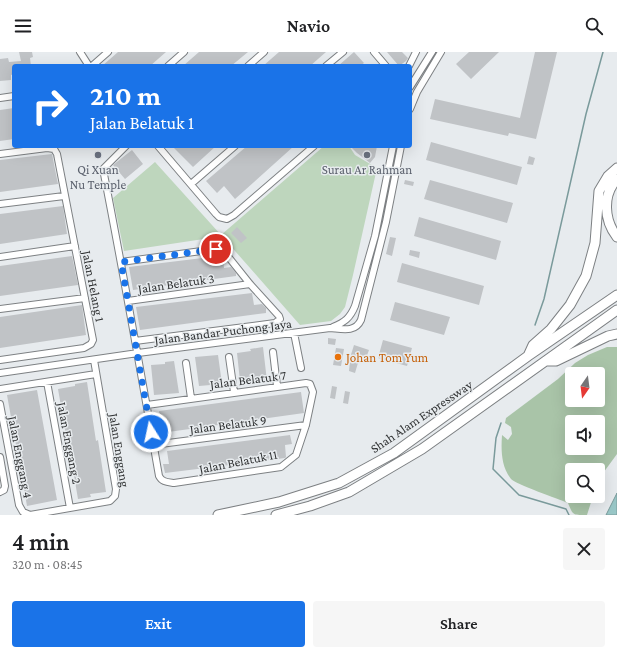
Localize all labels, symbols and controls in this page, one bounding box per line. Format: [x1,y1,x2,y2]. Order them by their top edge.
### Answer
icon: menu [12,15,34,37]
icon: search [583,15,605,37]
text: Navio [287,16,330,36]
icon: right [24,80,76,132]
text: 210 m [90,80,161,111]
text: Jalan Belatuk 1 [90,113,194,133]
marker: Qi Xuan Nu Temple [93,150,103,160]
marker: Surau Ar Rahman [362,150,372,160]
place label: Qi Xuan Nu Temple [70,162,127,192]
place label: Surau Ar Rahman [322,162,412,177]
pin [199,232,233,266]
icon: arrive [205,238,227,260]
street label: Jalan Helang 1 [79,248,108,323]
street label: Jalan Belatuk 3 [136,271,215,296]
street label: Jalan Bandar Puchong Jaya [152,316,293,347]
place label: Johan Tom Yum [345,350,429,365]
marker: Johan Tom Yum [333,352,343,362]
street label: Jalan Belatuk 7 [208,367,287,392]
north arrow [565,367,605,407]
map controls [565,367,605,503]
street label: Shah Alam Expressway [368,376,476,456]
street label: Jalan Enggang 2 [54,400,85,485]
street label: Jalan Enggang [106,411,133,489]
position arrow [130,411,172,453]
street label: Jalan Belatuk 9 [188,412,267,437]
street label: Jalan Enggang 4 [5,414,36,500]
button: sound [565,415,605,455]
street label: Jalan Belatuk 11 [197,447,279,477]
button: search [565,463,605,503]
text: 4 min [12,528,69,555]
button: close [563,528,605,570]
text: 320 m · 08:45 [12,557,83,572]
button: Exit [12,601,305,647]
button: Share [313,601,605,647]

